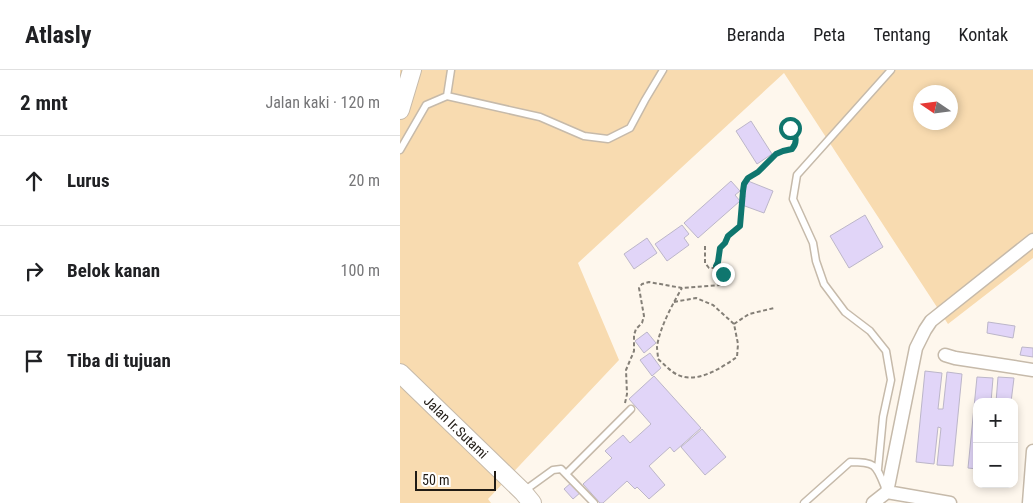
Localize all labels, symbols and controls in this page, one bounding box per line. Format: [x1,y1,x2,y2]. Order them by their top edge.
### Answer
text: Atlasly [25,21,91,49]
text: Beranda [727,24,785,45]
text: Peta [813,24,845,45]
text: Tentang [873,24,931,45]
text: Kontak [959,24,1008,45]
north arrow [913,85,958,130]
text: 2 mnt [20,91,68,115]
text: Jalan kaki · 120 m [265,93,380,112]
route start [779,117,802,140]
icon: ahead [20,167,48,195]
text: Lurus [67,169,110,192]
text: 20 m [348,171,380,190]
icon: right [20,257,48,285]
text: Belok kanan [67,259,160,282]
text: 100 m [341,261,380,280]
route end [712,263,735,286]
icon: arrive [20,347,48,375]
text: Tiba di tujuan [67,349,171,372]
street label: Jalan Ir.Sutami [421,393,491,462]
map controls [973,398,1018,488]
button: + [973,398,1018,443]
button: − [973,443,1018,488]
scale bar [415,468,496,491]
text: 50 m [422,472,450,488]

